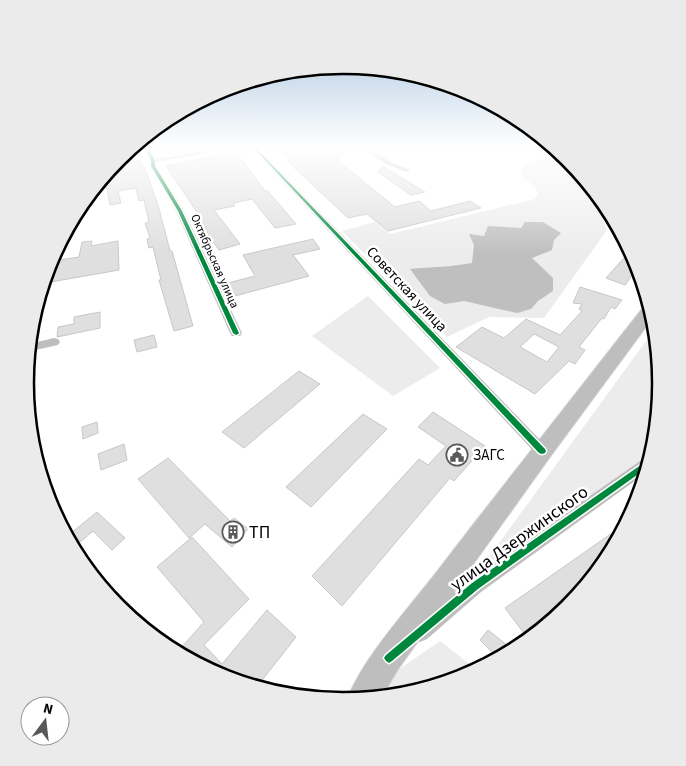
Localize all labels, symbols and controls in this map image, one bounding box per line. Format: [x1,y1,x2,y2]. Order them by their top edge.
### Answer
street label: Октябрьская улица [186,211,243,311]
street label: Советская улица [361,242,452,337]
public building icon: ЗАГС [445,443,469,467]
place label: ЗАГС [473,445,505,466]
street label: улица Дзержинского [445,480,593,597]
building icon: ТП [221,520,245,544]
place label: ТП [249,520,270,545]
north arrow [20,696,70,746]
text: N [41,699,55,720]

